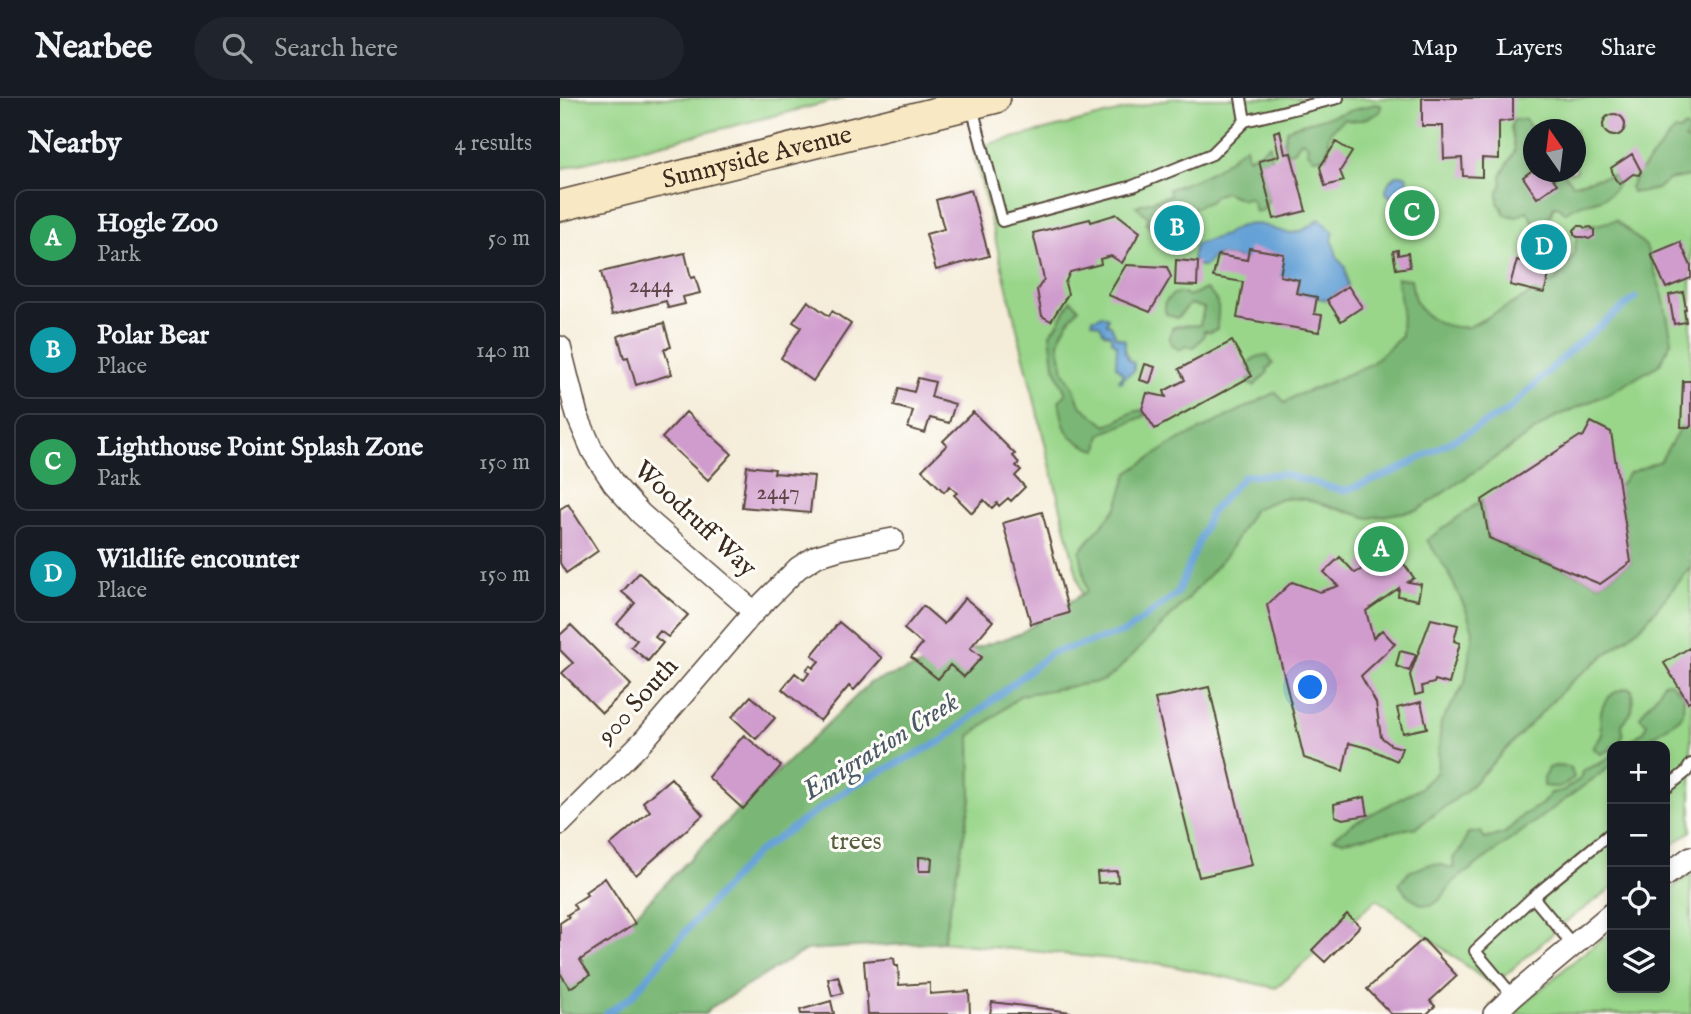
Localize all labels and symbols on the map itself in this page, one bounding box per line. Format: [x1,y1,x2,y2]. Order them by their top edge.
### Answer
street label: Sunnyside Avenue [659,118,855,196]
north arrow [1523,119,1586,182]
pin: C [1389,187,1435,239]
pin: B [1154,202,1200,254]
pin: D [1521,221,1567,273]
house number: 2444 [629,271,674,300]
street label: Woodruff Way [627,454,764,585]
house number: 2447 [756,478,800,507]
pin: A [1358,523,1404,575]
street label: 900 South [590,650,686,752]
your location [1293,670,1327,704]
water label: Emigration Creek [796,685,965,809]
park label: trees [830,825,882,858]

